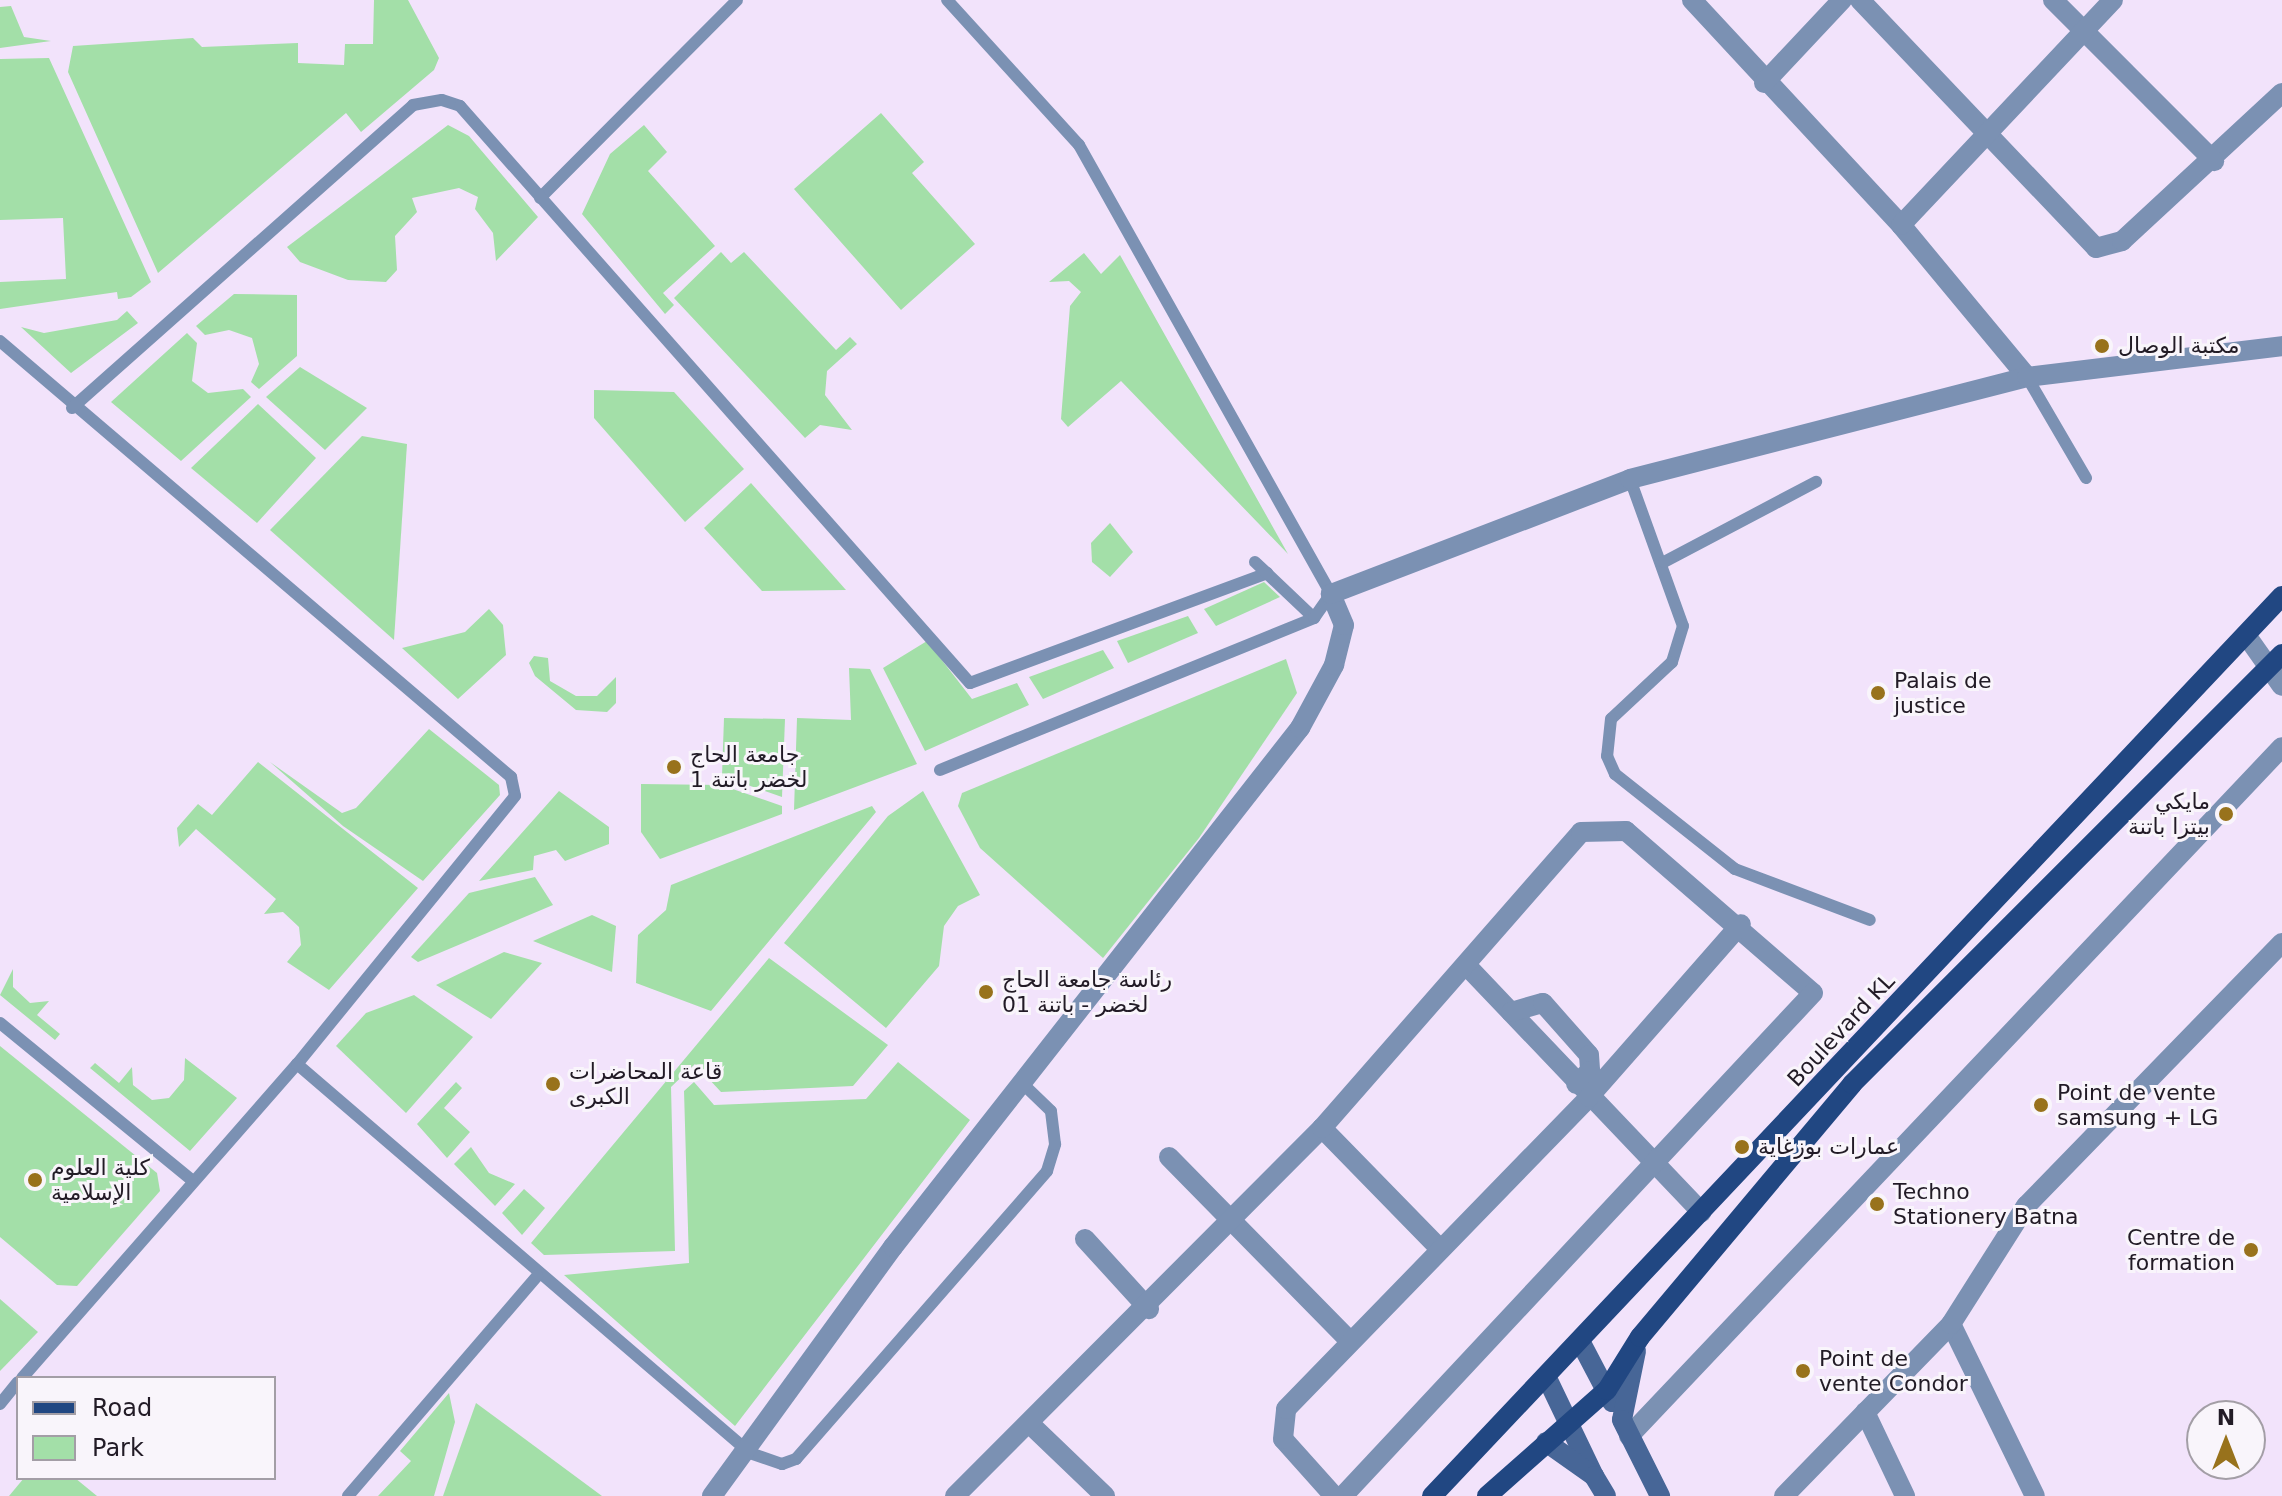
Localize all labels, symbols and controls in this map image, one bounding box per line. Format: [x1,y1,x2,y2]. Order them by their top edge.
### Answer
place label: مكتبة الوصال [2118,333,2240,359]
marker: مكتبة الوصال [2093,337,2111,355]
place label: Palais de justice [1894,667,1991,718]
marker: Palais de justice [1869,684,1887,702]
place label: جامعة الحاج لخضر باتنة 1 [690,741,807,792]
marker: جامعة الحاج لخضر باتنة 1 [665,758,683,776]
place label: مايكي بيتزا باتنة [2128,788,2210,840]
marker: مايكي بيتزا باتنة [2217,805,2235,823]
place label: رئاسة جامعة الحاج لخضر - باتنة 01 [1002,966,1172,1018]
street label: Boulevard KL [1782,968,1900,1092]
marker: رئاسة جامعة الحاج لخضر - باتنة 01 [977,983,995,1001]
place label: قاعة المحاضرات الكبرى [569,1058,722,1110]
marker: قاعة المحاضرات الكبرى [544,1075,562,1093]
place label: Point de vente samsung + LG [2057,1079,2218,1130]
marker: Point de vente samsung + LG [2032,1096,2050,1114]
place label: عمارات بوزغاية [1758,1134,1899,1160]
marker: عمارات بوزغاية [1733,1138,1751,1156]
place label: كلية العلوم الإسلامية [51,1154,150,1206]
marker: كلية العلوم الإسلامية [26,1171,44,1189]
place label: Techno Stationery Batna [1893,1178,2078,1230]
marker: Techno Stationery Batna [1868,1195,1886,1213]
place label: Centre de formation [2127,1224,2235,1276]
marker: Centre de formation [2242,1241,2260,1259]
place label: Point de vente Condor [1819,1345,1968,1396]
marker: Point de vente Condor [1794,1362,1812,1380]
legend [16,1376,276,1480]
text: Road [92,1394,152,1422]
north arrow [2186,1400,2266,1480]
text: N [2217,1405,2235,1430]
text: Park [92,1434,144,1462]

